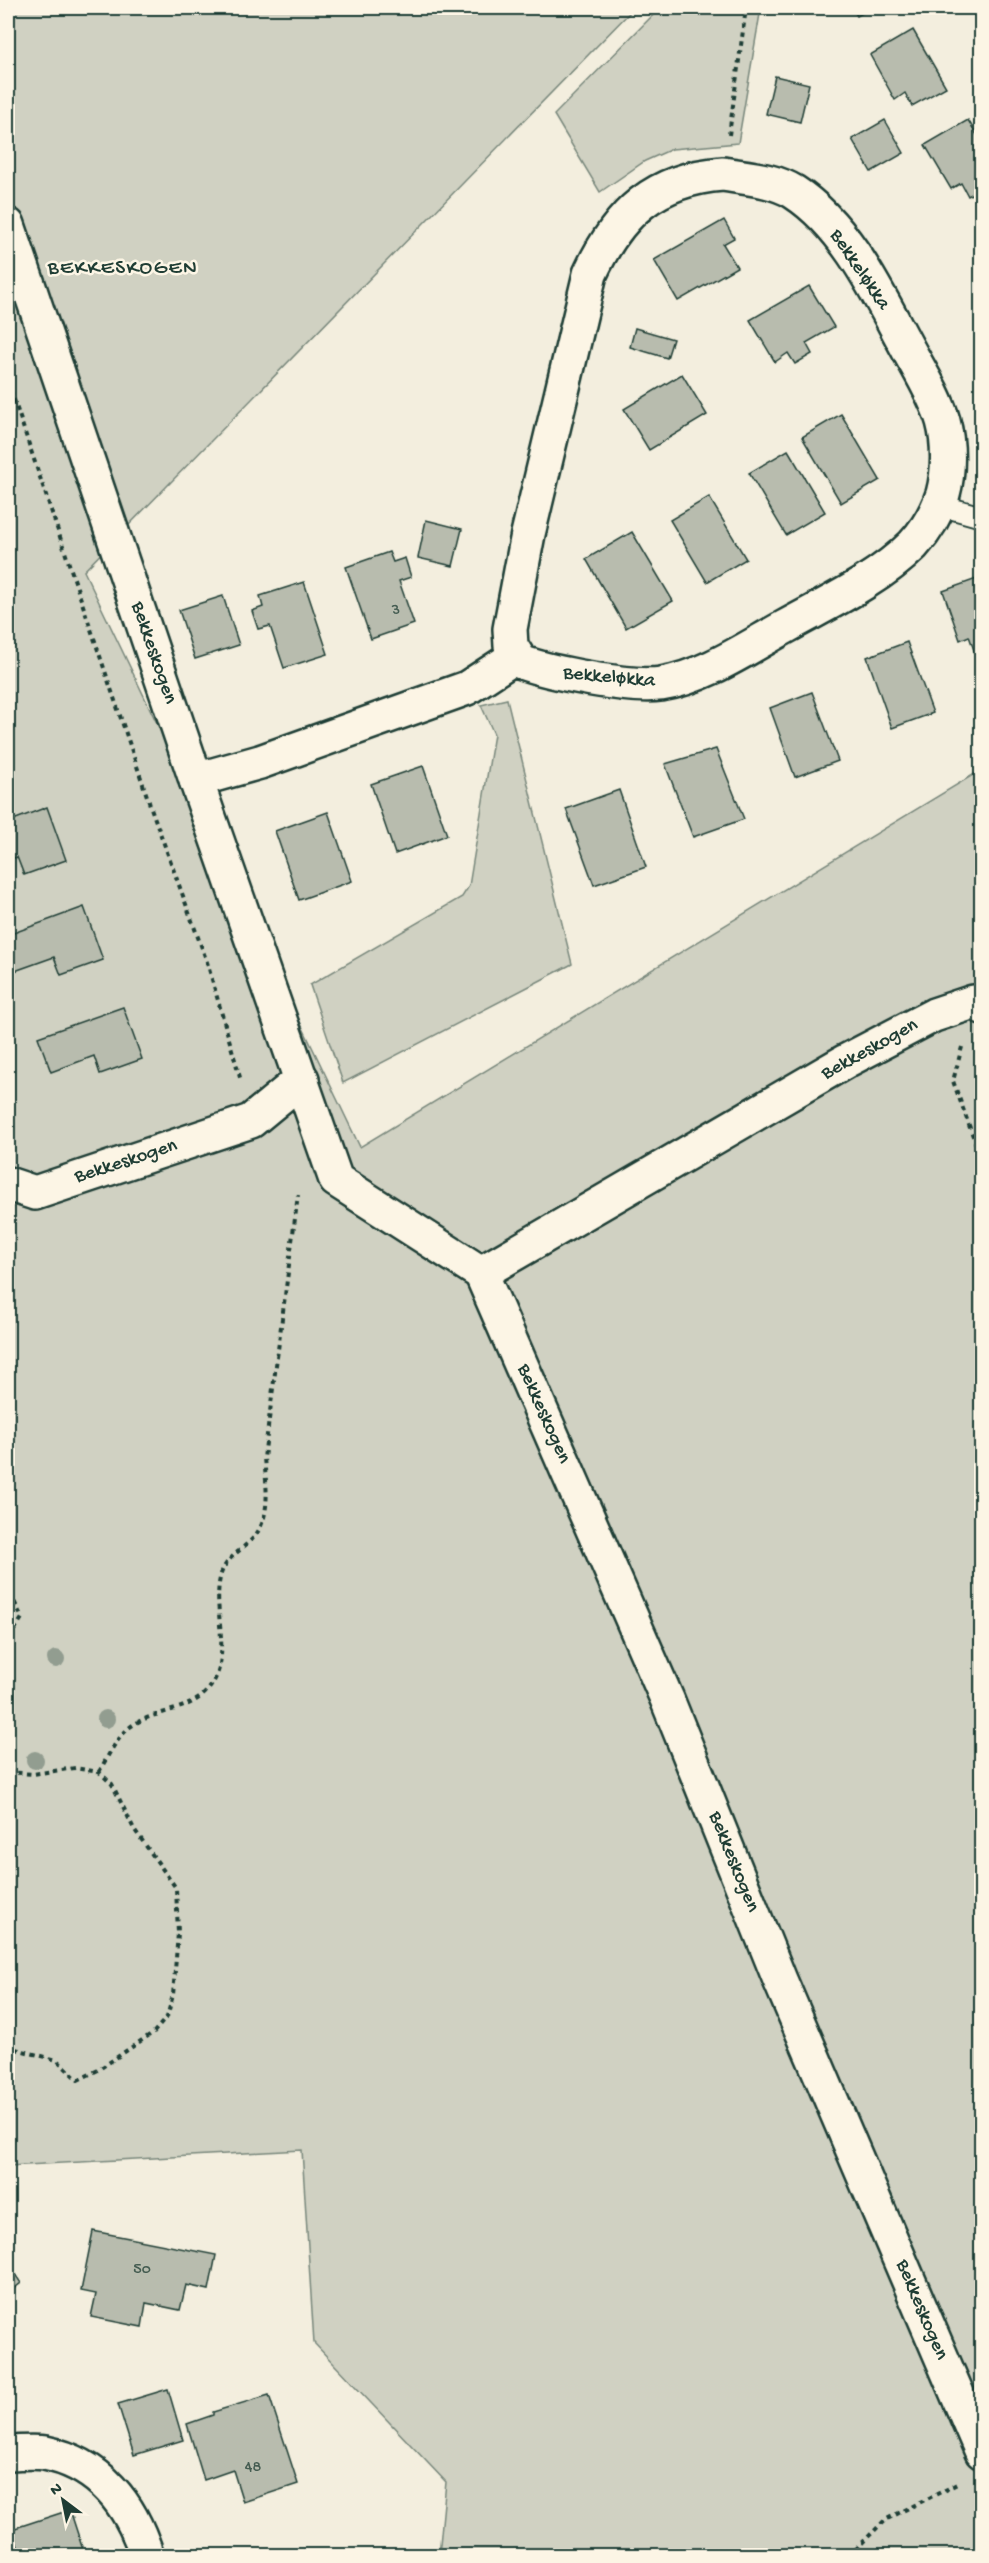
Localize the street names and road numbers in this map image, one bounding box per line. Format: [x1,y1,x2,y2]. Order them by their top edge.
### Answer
street label: Bekkeløkka [823,224,895,315]
street label: Bekkeskogen [124,598,181,708]
street label: Bekkeløkka [561,662,657,694]
street label: Bekkeskogen [817,1014,923,1086]
street label: Bekkeskogen [71,1134,181,1190]
street label: Bekkeskogen [510,1360,575,1468]
street label: Bekkeskogen [702,1807,764,1916]
street label: Bekkeskogen [889,2256,953,2364]

